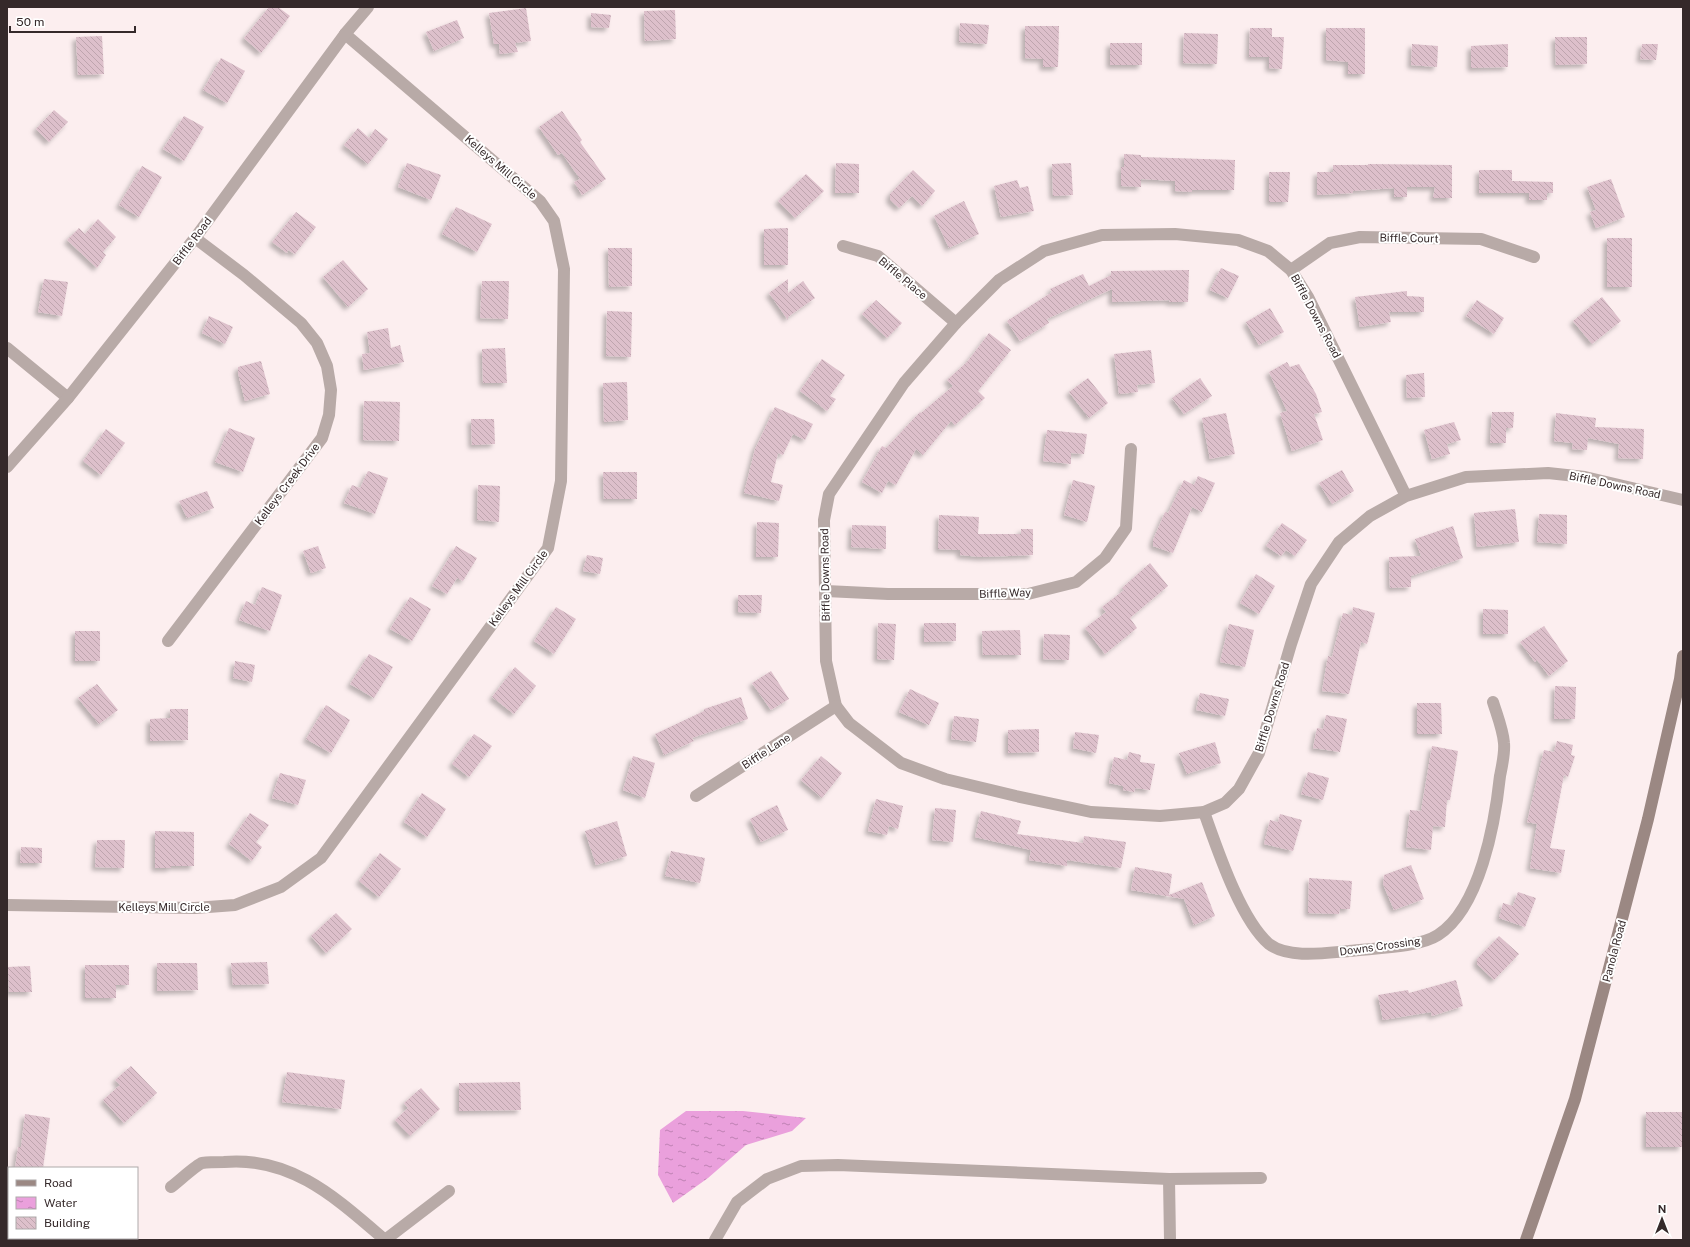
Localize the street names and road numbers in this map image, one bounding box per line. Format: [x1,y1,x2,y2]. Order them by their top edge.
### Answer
street label: Kelleys Mill Circle [463,133,539,201]
street label: Biffle Road [170,215,214,267]
street label: Biffle Court [1379,231,1439,245]
street label: Biffle Place [877,254,929,302]
street label: Biffle Downs Road [1289,272,1343,360]
street label: Kelleys Creek Drive [252,441,322,527]
street label: Biffle Downs Road [1568,469,1662,501]
street label: Biffle Downs Road [818,528,832,622]
street label: Kelleys Mill Circle [486,548,550,628]
street label: Biffle Way [979,586,1031,600]
street label: Biffle Downs Road [1253,661,1291,753]
street label: Biffle Lane [740,731,792,771]
street label: Kelleys Mill Circle [118,901,210,913]
street label: Panola Road [1600,919,1628,983]
street label: Downs Crossing [1339,934,1422,958]

